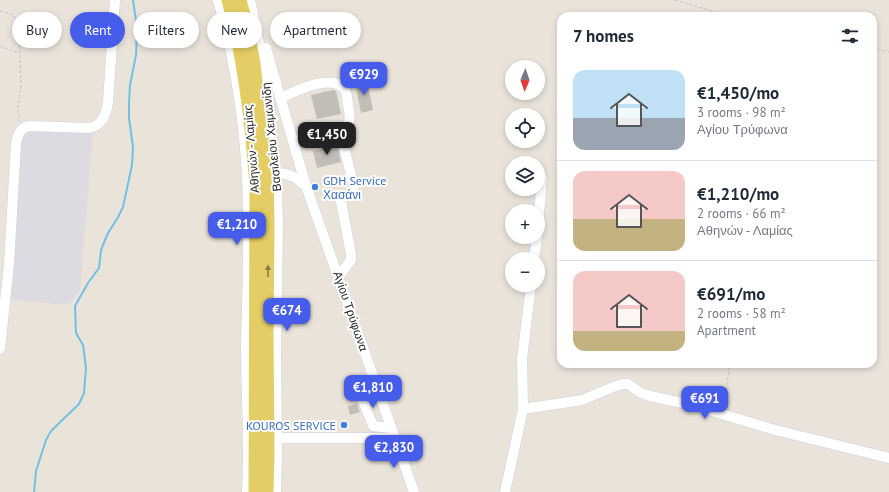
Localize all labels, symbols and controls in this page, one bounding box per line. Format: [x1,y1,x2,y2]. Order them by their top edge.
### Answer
chip: Buy [12,12,62,48]
chip: Rent [70,12,125,48]
chip: Filters [133,12,199,48]
chip: New [207,12,262,48]
chip: Apartment [270,12,361,48]
text: 7 homes [573,25,634,47]
icon: filters [839,25,861,47]
north arrow [505,60,545,100]
map controls [505,60,545,292]
pin: €929 [340,62,388,96]
text: €929 [349,66,379,83]
street label: Βασιλείου Χειμωνίδη [258,82,284,192]
text: €1,450/mo [697,82,779,104]
icon: home [605,86,653,134]
street label: Αθηνών - Λαμίας [240,104,262,194]
text: 3 rooms · 98 m² [697,104,786,121]
button: locate [505,108,545,148]
text: Αγίου Τρύφωνα [697,121,788,138]
pin: €1,450 [294,122,360,156]
text: €1,450 [307,126,347,143]
button: layers [505,156,545,196]
place label: GDH Service Χασάνι [323,173,386,202]
marker: GDH Service Χασάνι [310,182,320,192]
text: €1,210/mo [697,183,779,205]
icon: home [605,187,653,235]
button: + [505,204,545,244]
text: 2 rooms · 66 m² [697,205,786,222]
pin: €1,210 [204,212,270,246]
text: €1,210 [217,216,257,233]
text: Αθηνών - Λαμίας [697,222,793,239]
button: − [505,252,545,292]
one-way arrow [265,264,271,277]
street label: Αγίου Τρύφωνα [330,269,372,353]
text: €691/mo [697,283,765,305]
icon: home [605,287,653,335]
pin: €674 [263,298,311,332]
text: €674 [272,302,302,319]
text: 2 rooms · 58 m² [697,305,786,322]
text: Apartment [697,322,756,339]
pin: €1,810 [340,375,406,409]
text: €1,810 [353,379,393,396]
pin: €691 [681,386,729,420]
text: €691 [690,390,720,407]
place label: KOUROS SERVICE [246,418,336,433]
marker: KOUROS SERVICE [339,420,349,430]
pin: €2,830 [361,435,427,469]
text: €2,830 [374,439,414,456]

